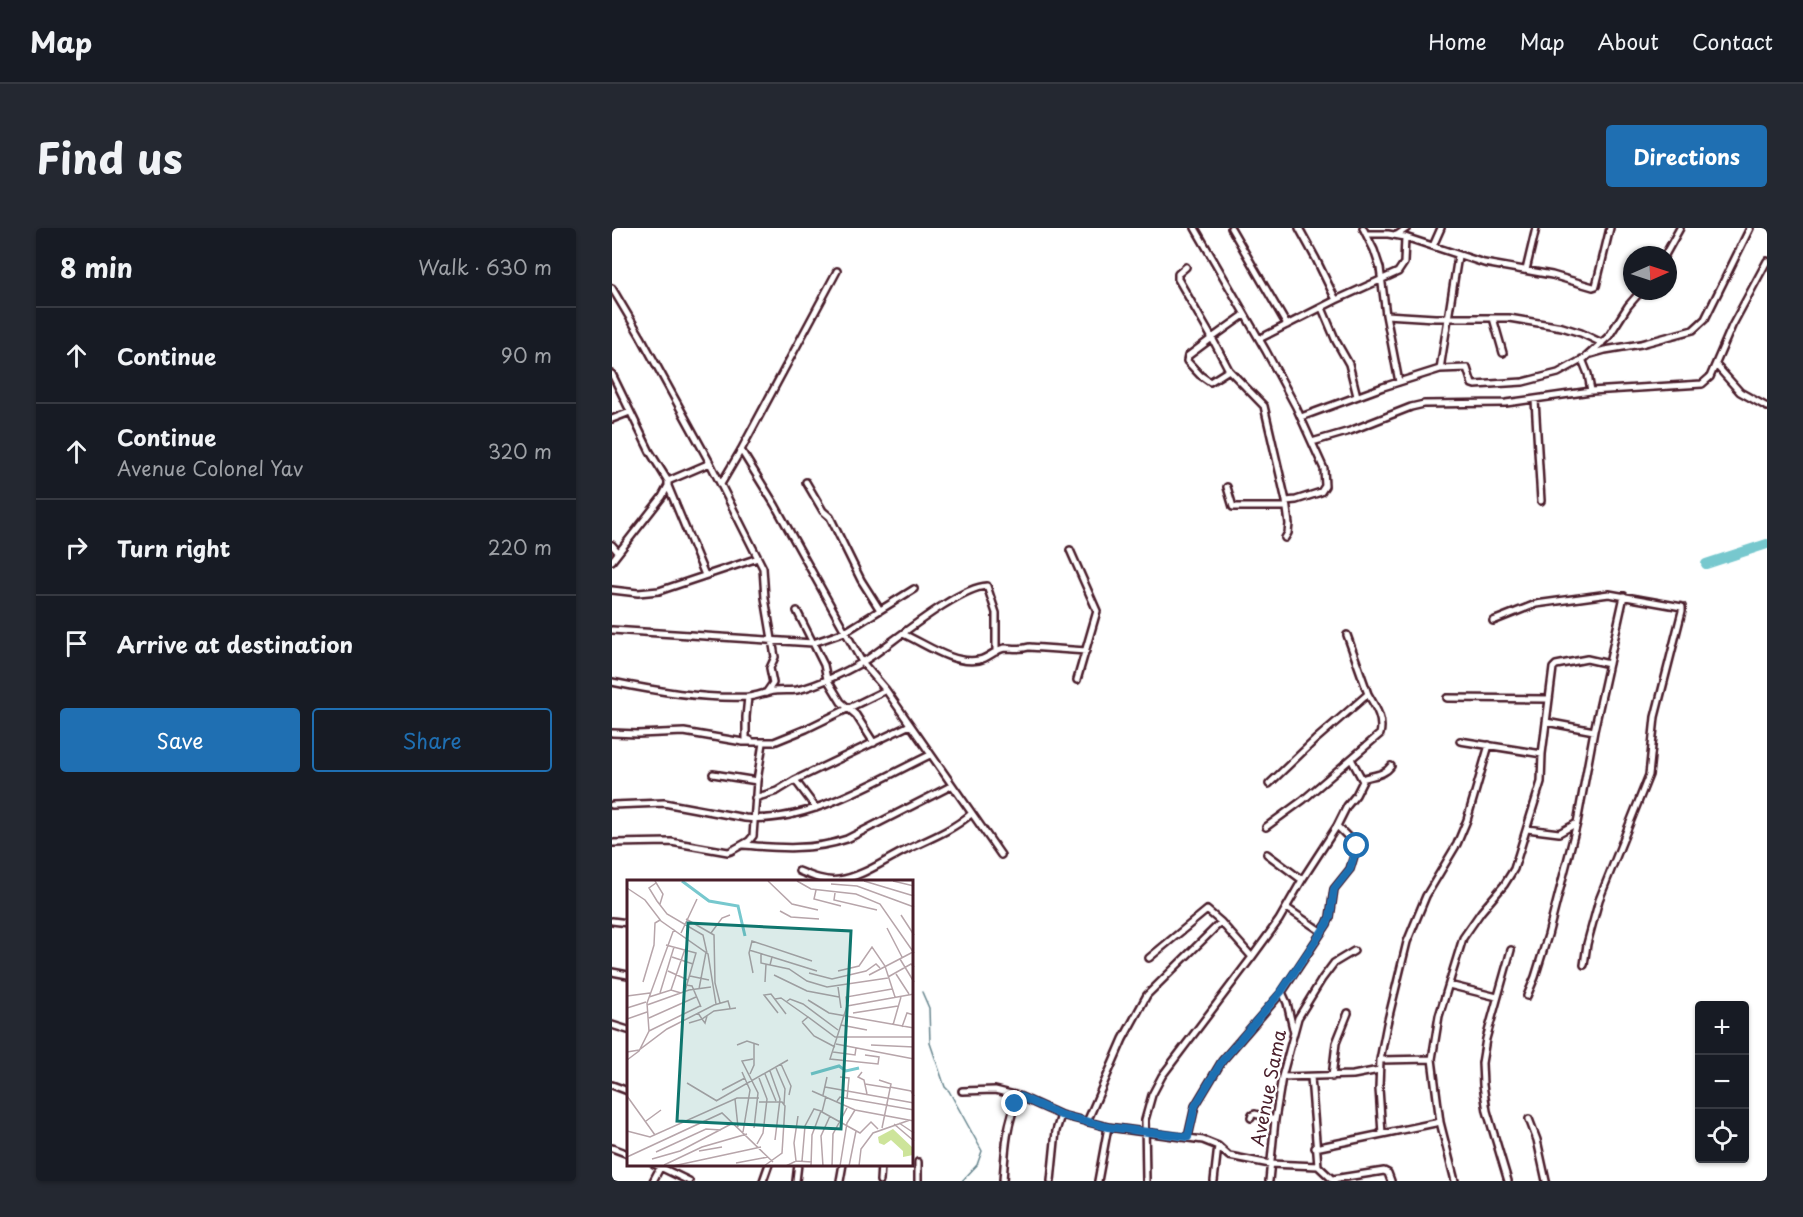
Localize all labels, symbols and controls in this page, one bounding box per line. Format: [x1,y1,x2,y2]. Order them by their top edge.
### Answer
text: Map [30,20,92,63]
text: Home [1428,25,1487,57]
text: Map [1520,25,1565,57]
text: About [1598,25,1659,57]
text: Contact [1692,25,1773,57]
text: Find us [36,125,183,188]
button: Directions [1606,125,1767,187]
north arrow [1623,246,1677,300]
text: 8 min [60,248,133,287]
text: Walk · 630 m [418,252,552,282]
icon: ahead [60,339,93,372]
text: Continue [117,339,216,372]
text: 90 m [501,340,552,370]
text: Continue [117,420,216,453]
icon: ahead [60,435,93,468]
text: 320 m [488,436,552,466]
text: Avenue Colonel Yav [117,453,303,483]
icon: right [60,531,93,564]
text: Turn right [117,531,230,564]
text: 220 m [488,532,552,562]
icon: arrive [60,627,93,660]
text: Arrive at destination [117,627,353,660]
button: Save [60,708,300,772]
button: Share [312,708,552,772]
route start [1343,832,1369,858]
inset map [627,880,914,1166]
map controls [1695,1001,1749,1163]
button: + [1695,1001,1749,1055]
street label: Avenue Sama [1243,1026,1292,1148]
button: − [1695,1055,1749,1109]
route end [1001,1090,1027,1116]
button: locate [1695,1109,1749,1163]

